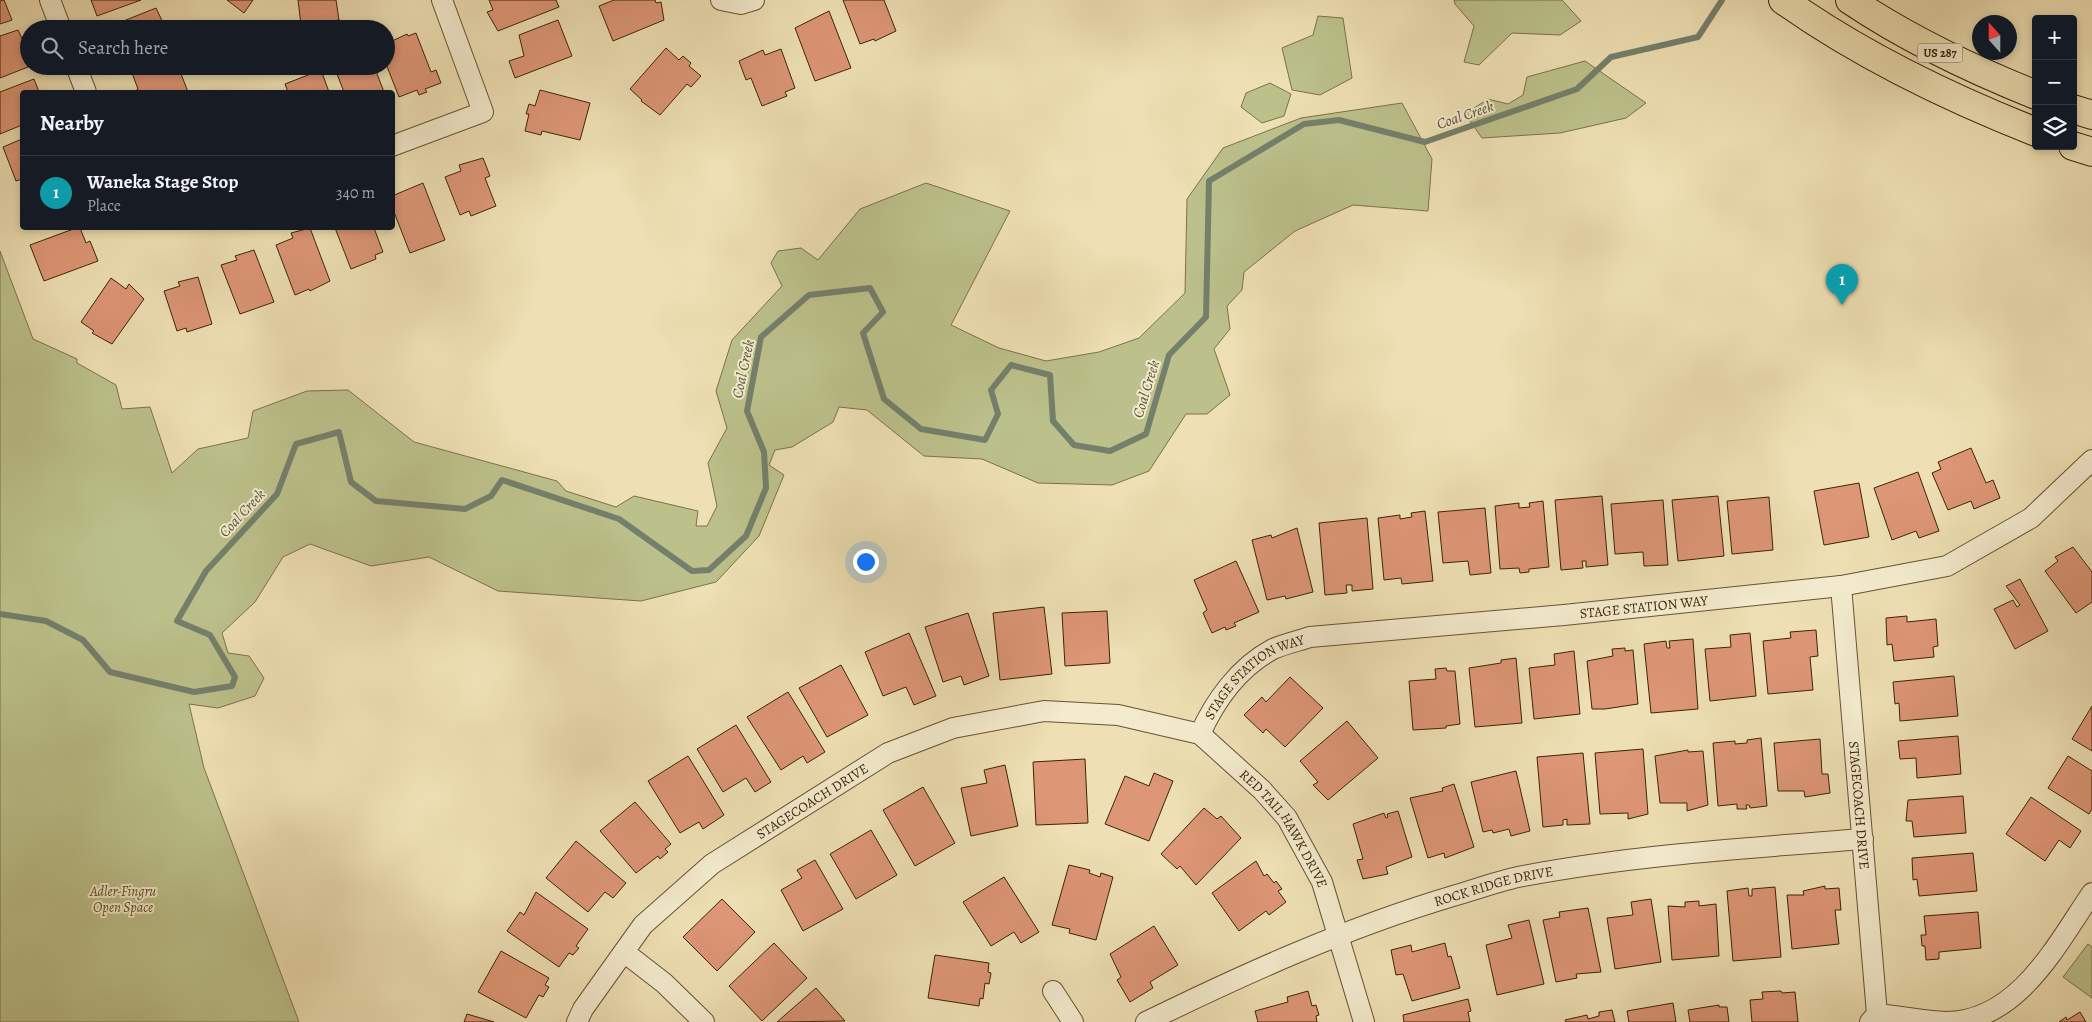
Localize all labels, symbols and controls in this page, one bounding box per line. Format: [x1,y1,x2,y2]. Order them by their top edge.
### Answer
north arrow [1972,15,2017,60]
map controls [2032,15,2077,150]
button: + [2032,15,2077,60]
search box [20,20,395,75]
icon: search [38,34,66,62]
text: Search here [78,35,168,61]
road number: US 287 [1918,44,1962,62]
button: − [2032,60,2077,105]
water label: Coal Creek [1434,96,1497,134]
button: layers [2032,105,2077,150]
text: Nearby [40,109,103,137]
text: Waneka Stage Stop [87,169,238,195]
text: 1 [53,182,59,204]
text: 340 m [336,182,375,204]
text: Place [87,195,121,217]
pin: 1 [1826,264,1858,305]
water label: Coal Creek [727,338,759,400]
water label: Coal Creek [1128,357,1164,420]
water label: Coal Creek [214,484,270,541]
your location [853,549,879,575]
street label: STAGE STATION WAY [1579,591,1709,623]
street label: STAGE STATION WAY [1200,630,1307,723]
street label: STAGECOACH DRIVE [1844,740,1874,870]
street label: STAGECOACH DRIVE [753,759,872,844]
street label: RED TAIL HAWK DRIVE [1235,765,1332,890]
street label: ROCK RIDGE DRIVE [1432,862,1554,911]
park label: Adler-Fingru Open Space [89,882,156,917]

